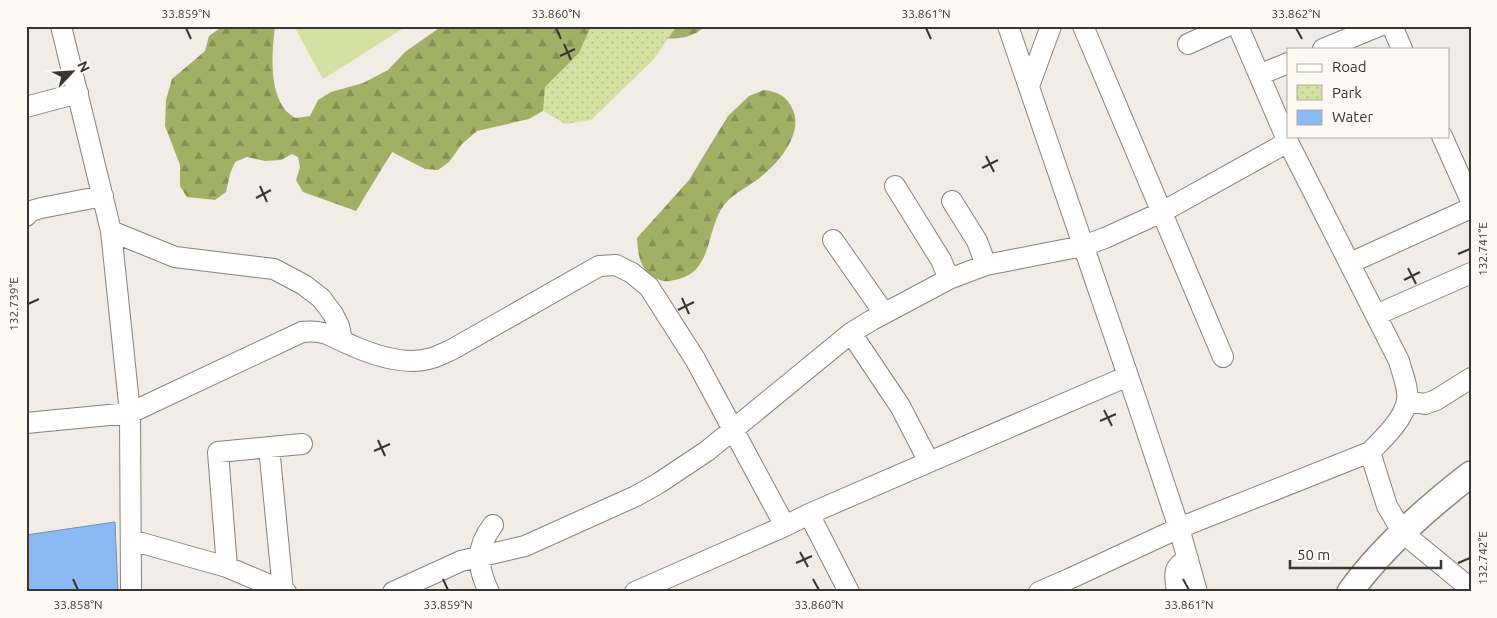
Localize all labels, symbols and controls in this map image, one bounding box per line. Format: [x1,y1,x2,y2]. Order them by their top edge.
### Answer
text: 33.859°N [161,7,211,20]
text: 33.860°N [531,7,581,20]
text: 33.861°N [901,7,951,20]
text: 33.862°N [1271,7,1321,20]
north arrow [48,48,98,98]
legend [1287,48,1450,138]
text: N [74,58,93,75]
text: Road [1332,58,1367,75]
text: Park [1332,84,1362,101]
text: Water [1332,108,1373,125]
text: 132.741°E [1476,222,1489,276]
text: 132.739°E [7,277,20,331]
text: 132.742°E [1476,531,1489,585]
scale bar [1290,538,1441,570]
text: 50 m [1297,546,1330,563]
text: 33.858°N [53,598,103,611]
text: 33.859°N [423,598,473,611]
text: 33.860°N [794,598,844,611]
text: 33.861°N [1164,598,1214,611]

